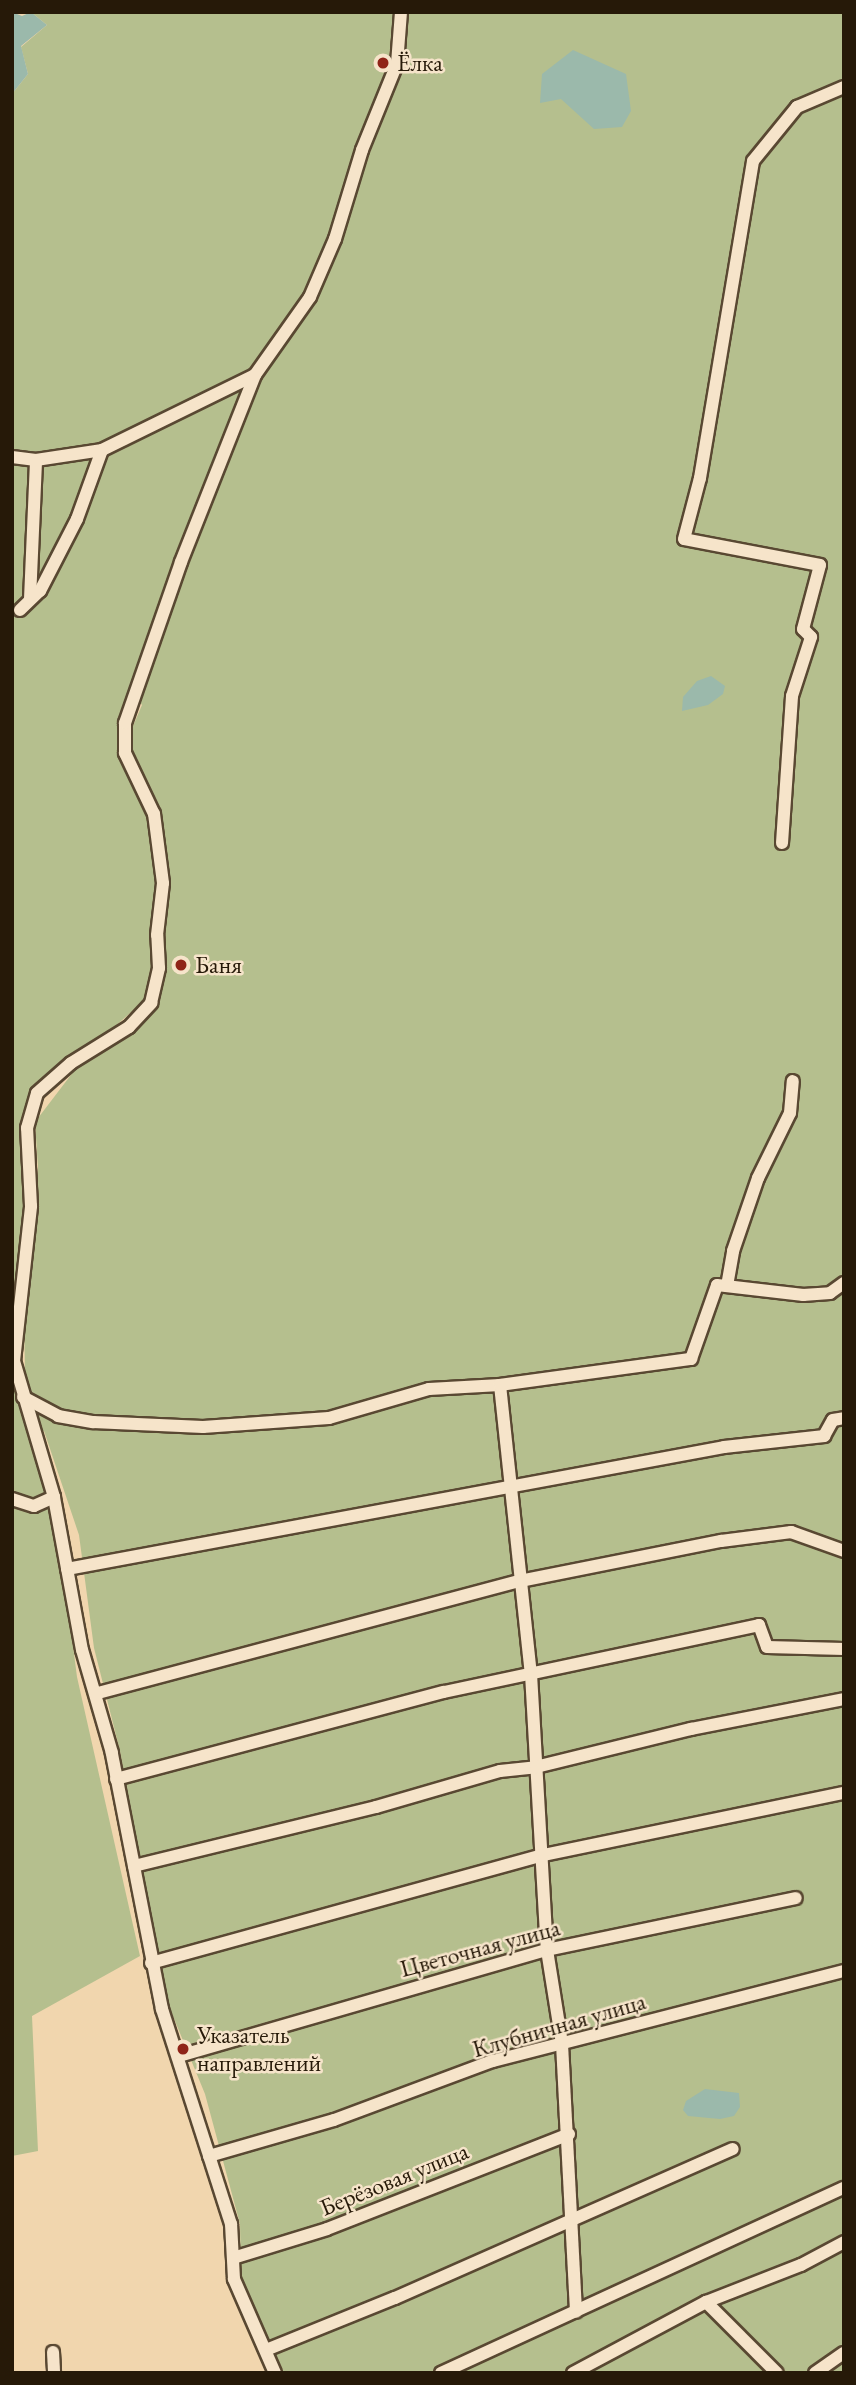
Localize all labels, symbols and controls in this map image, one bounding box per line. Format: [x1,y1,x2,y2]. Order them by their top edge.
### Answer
place label: Ёлка [397,49,443,77]
marker: Ёлка [375,55,391,71]
place label: Баня [195,951,242,979]
marker: Баня [173,957,189,973]
street label: Цветочная улица [397,1913,563,1983]
street label: Клубничная улица [469,1987,649,2063]
place label: Указатель направлений [197,2021,321,2077]
marker: Указатель направлений [175,2041,191,2057]
street label: Берёзовая улица [316,2136,472,2222]

